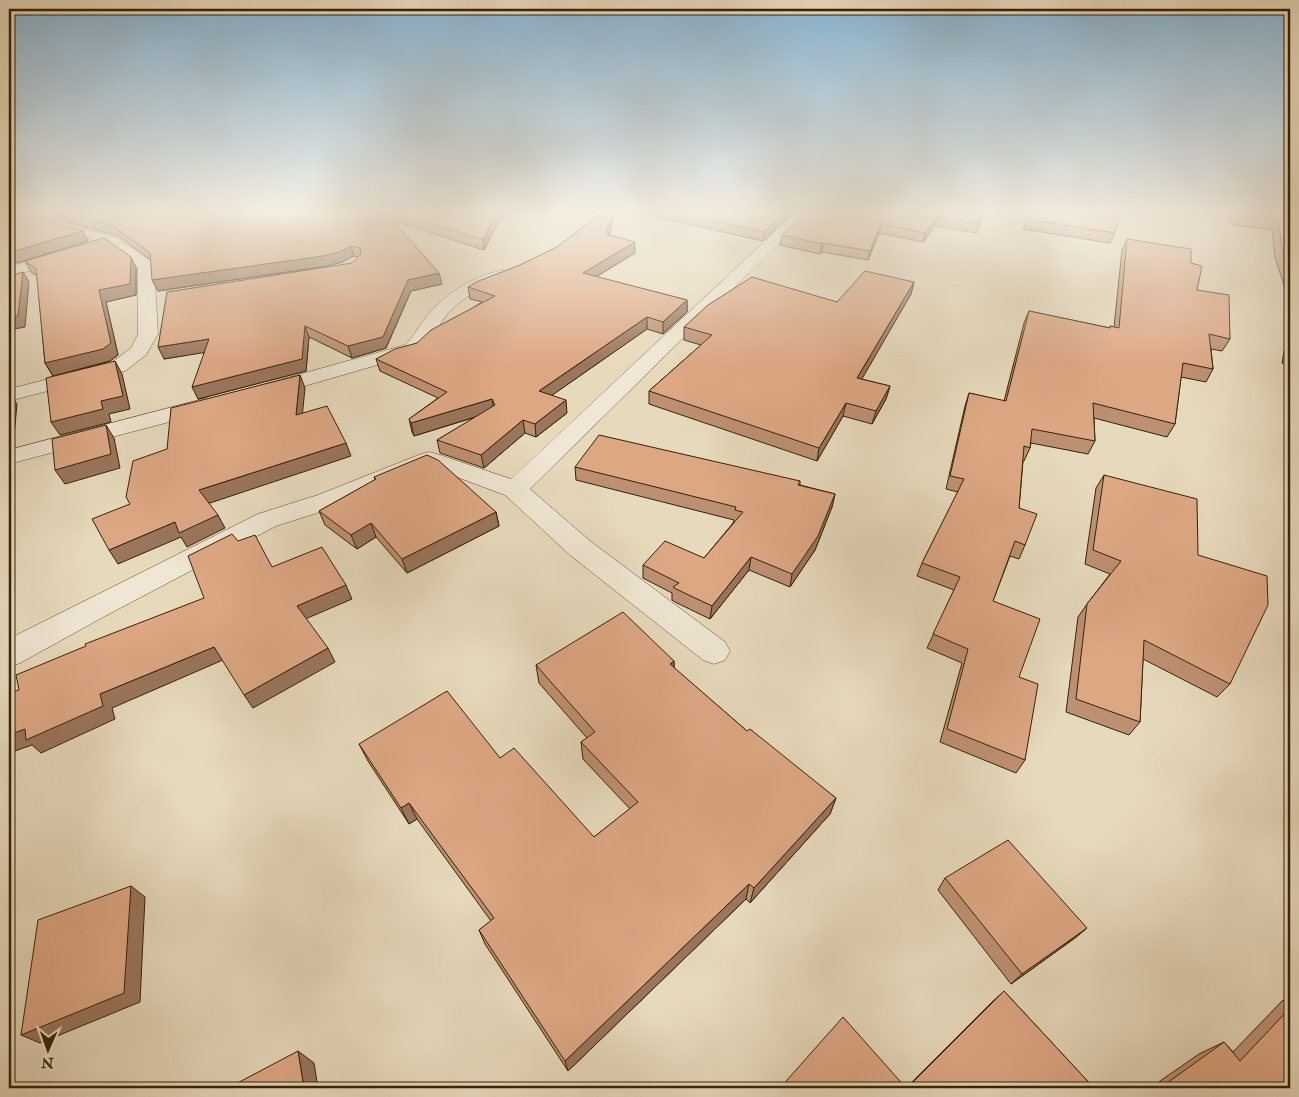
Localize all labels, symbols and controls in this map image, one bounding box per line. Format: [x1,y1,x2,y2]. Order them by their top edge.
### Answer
north arrow [22,1024,72,1074]
text: N [41,1054,55,1071]

